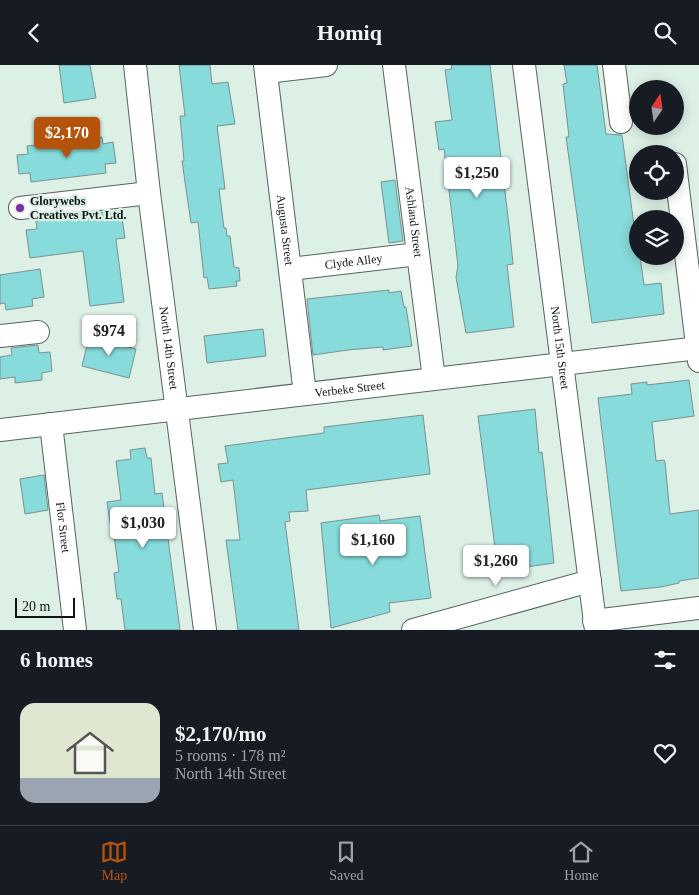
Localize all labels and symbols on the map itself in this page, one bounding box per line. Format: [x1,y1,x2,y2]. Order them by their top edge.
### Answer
north arrow [629,80,684,135]
pin: $2,170 [26,117,108,159]
pin: $1,250 [436,157,518,199]
street label: Ashland Street [403,186,425,259]
place label: Glorywebs Creatives Pvt. Ltd. [30,194,126,222]
street label: Augusta Street [274,194,296,267]
marker: Glorywebs Creatives Pvt. Ltd. [14,202,26,214]
street label: Clyde Alley [324,251,383,272]
street label: North 15th Street [548,305,572,391]
street label: North 14th Street [157,306,181,391]
pin: $974 [79,315,139,357]
street label: Verbeke Street [314,378,386,400]
street label: Flor Street [53,501,73,554]
pin: $1,030 [102,507,184,549]
pin: $1,160 [332,523,414,566]
pin: $1,260 [455,545,537,587]
scale bar [15,595,75,618]

